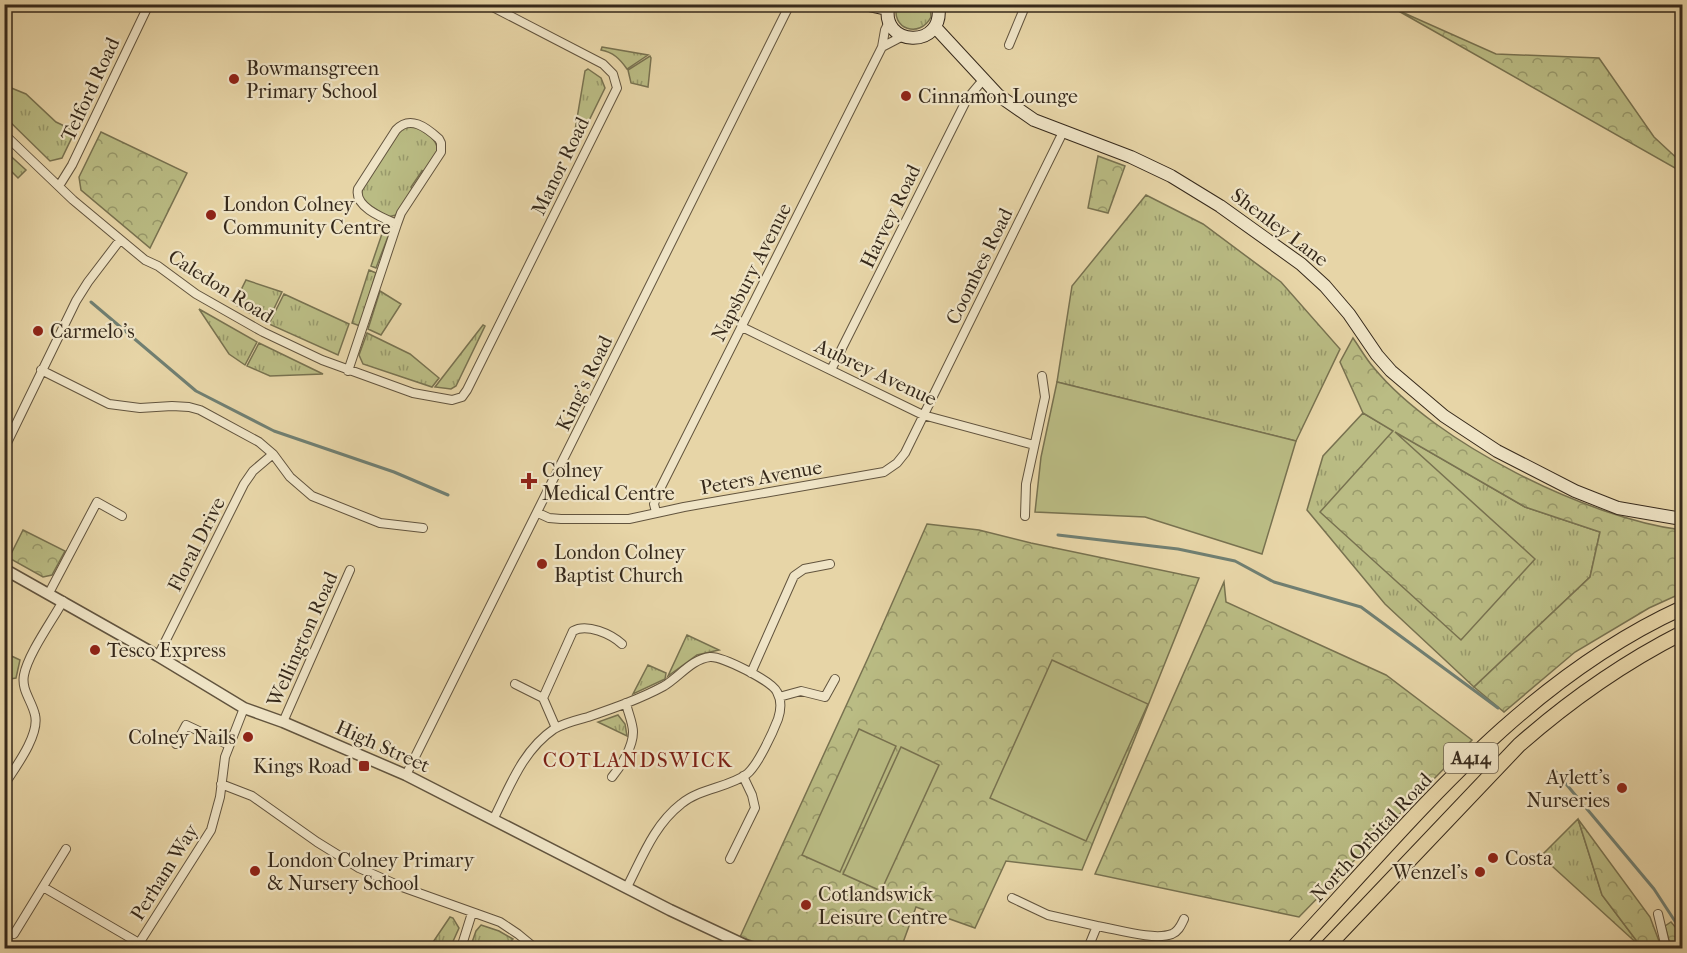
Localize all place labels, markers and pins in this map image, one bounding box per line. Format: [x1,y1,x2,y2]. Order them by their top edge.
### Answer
place label: Bowmansgreen Primary School [246,57,379,103]
marker: Bowmansgreen Primary School [227,72,241,86]
place label: Cinnamon Lounge [918,85,1078,108]
marker: Cinnamon Lounge [899,89,913,103]
place label: London Colney Community Centre [223,193,391,239]
marker: London Colney Community Centre [204,208,218,222]
place label: Carmelo's [50,320,135,343]
marker: Carmelo's [31,324,45,338]
place label: Colney Medical Centre [542,459,675,505]
marker: Colney Medical Centre [520,472,538,490]
place label: London Colney Baptist Church [554,541,687,587]
marker: London Colney Baptist Church [535,557,549,571]
place label: Tesco Express [107,639,226,662]
marker: Tesco Express [88,643,102,657]
place label: Colney Nails [128,726,236,749]
marker: Colney Nails [241,730,255,744]
place label: Kings Road [253,755,353,778]
marker: Kings Road [357,759,371,773]
place label: Aylett's Nurseries [1527,766,1610,812]
marker: Aylett's Nurseries [1615,781,1629,795]
place label: Costa [1505,847,1553,870]
place label: London Colney Primary & Nursery School [267,849,475,895]
marker: Costa [1486,851,1500,865]
place label: Wenzel's [1391,861,1468,884]
marker: London Colney Primary & Nursery School [248,864,262,878]
marker: Wenzel's [1473,865,1487,879]
place label: Cotlandswick Leisure Centre [818,883,948,929]
marker: Cotlandswick Leisure Centre [799,898,813,912]

